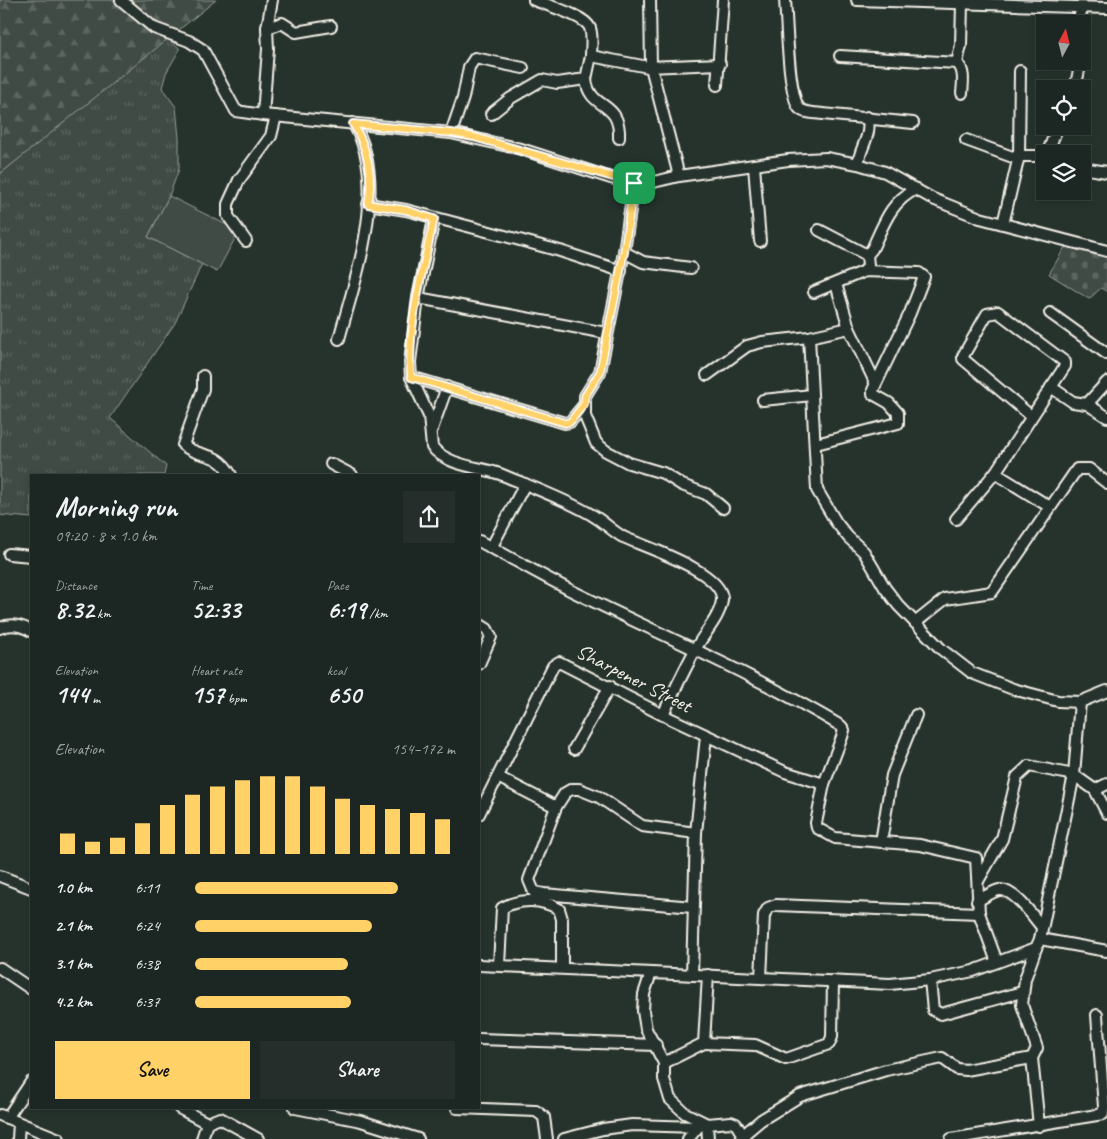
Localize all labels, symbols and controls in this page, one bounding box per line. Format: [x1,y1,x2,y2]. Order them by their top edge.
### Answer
north arrow [1036,15,1091,70]
map controls [1036,15,1091,200]
button: locate [1036,80,1091,135]
button: layers [1036,145,1091,200]
pin [613,162,655,204]
icon: arrive [620,169,648,197]
text: Morning run [55,489,177,524]
button: share [403,491,455,543]
text: 09:20 · 8 × 1.0 km [55,526,157,546]
text: Distance [55,577,97,594]
text: Time [191,577,212,594]
text: Pace [327,577,349,594]
text: 8.32 [55,594,94,626]
text: 52:33 [191,594,241,626]
text: 6:19 [327,594,366,626]
text: km [94,605,111,622]
text: /km [366,605,388,622]
street label: Sharpener Street [572,638,698,719]
text: Elevation [55,662,98,679]
text: Heart rate [191,662,242,679]
text: kcal [327,662,346,679]
text: 144 [55,679,89,711]
text: 157 [191,679,224,711]
text: 650 [327,679,361,711]
text: m [89,690,100,707]
text: bpm [224,690,247,707]
text: Elevation [55,739,104,759]
text: 154–172 m [392,739,455,759]
text: 1.0 km [55,878,92,898]
text: 6:11 [135,878,160,898]
text: 2.1 km [55,916,92,936]
text: 6:24 [135,916,160,936]
text: 3.1 km [55,954,92,974]
text: 6:38 [135,954,160,974]
text: 4.2 km [55,992,92,1012]
text: 6:37 [135,992,160,1012]
button: Save [55,1041,250,1099]
button: Share [260,1041,455,1099]

